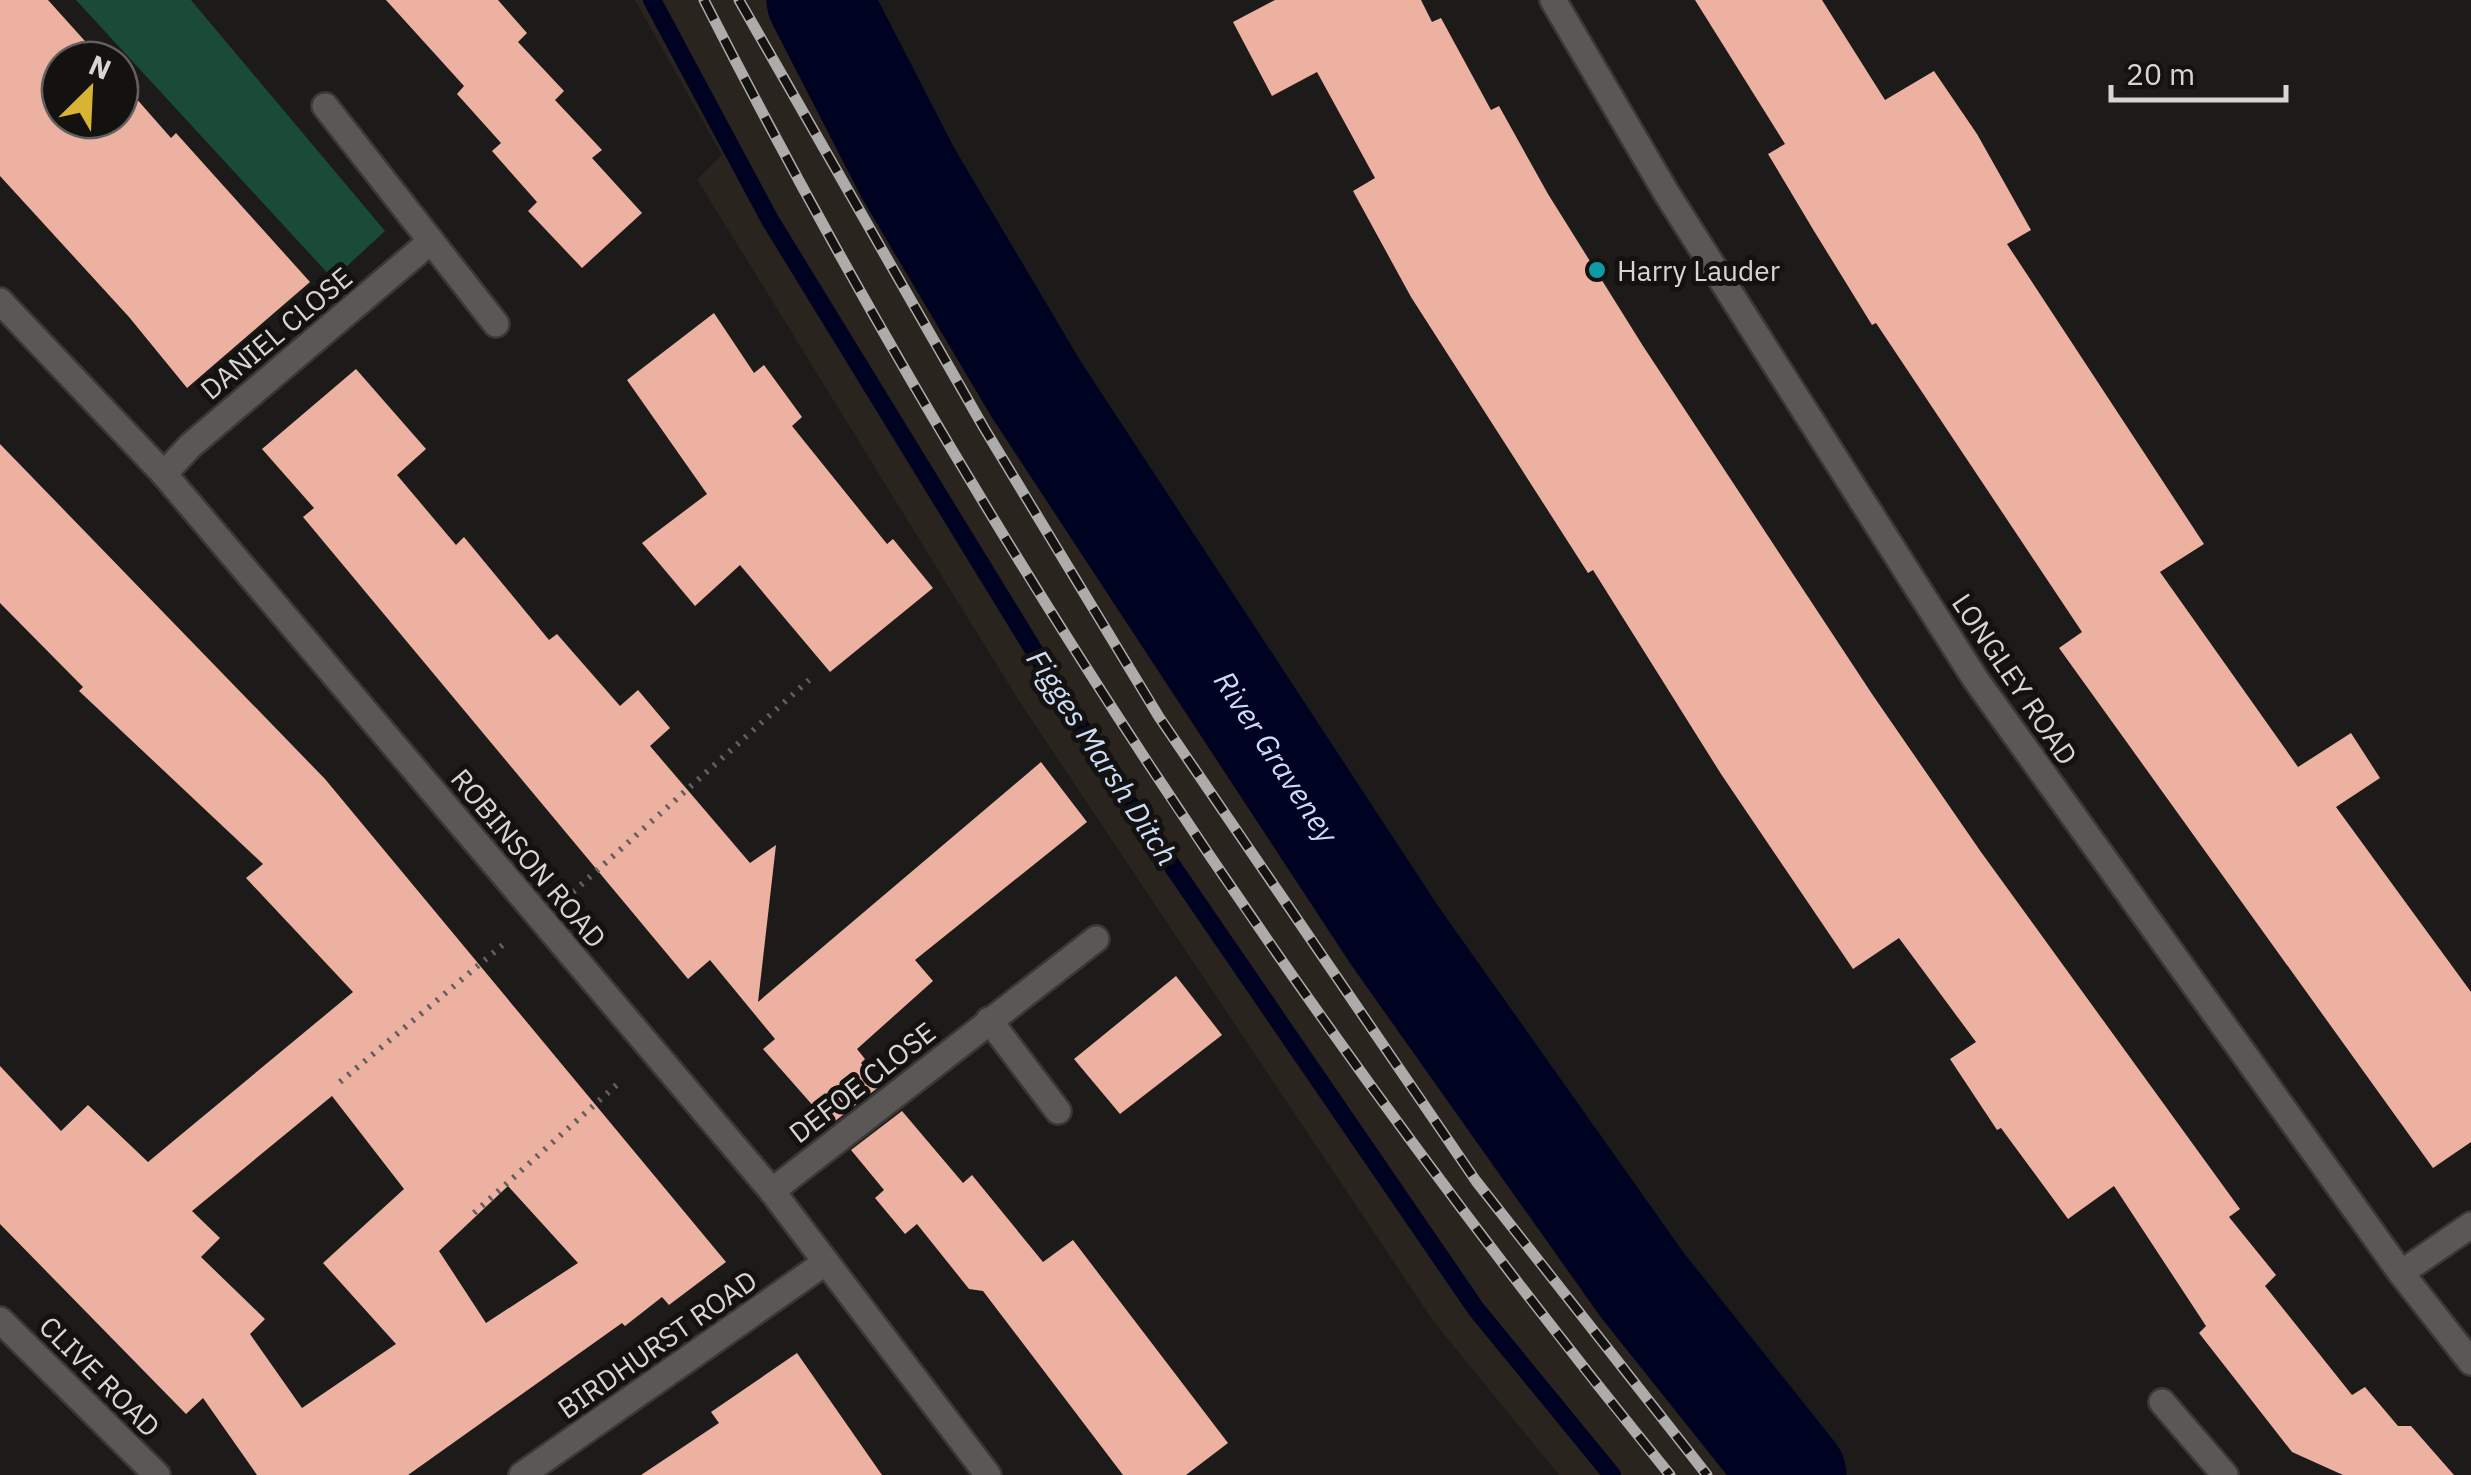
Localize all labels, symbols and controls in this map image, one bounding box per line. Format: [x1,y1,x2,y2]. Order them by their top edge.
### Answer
north arrow [40,40,140,140]
scale bar [2111,40,2286,102]
text: N [84,46,117,88]
text: 20 m [2126,54,2195,93]
place label: Harry Lauder [1617,252,1780,289]
street label: DANIEL CLOSE [192,259,360,407]
marker: Harry Lauder [1586,259,1608,281]
street label: LONGLEY ROAD [1944,586,2086,772]
water label: Figges Marsh Ditch [1019,642,1187,872]
water label: River Graveney [1206,663,1349,851]
street label: ROBINSON ROAD [443,761,615,955]
street label: DEFOE CLOSE [781,1013,943,1151]
street label: BIRDHURST ROAD [550,1261,764,1427]
street label: CLIVE ROAD [32,1308,168,1444]

